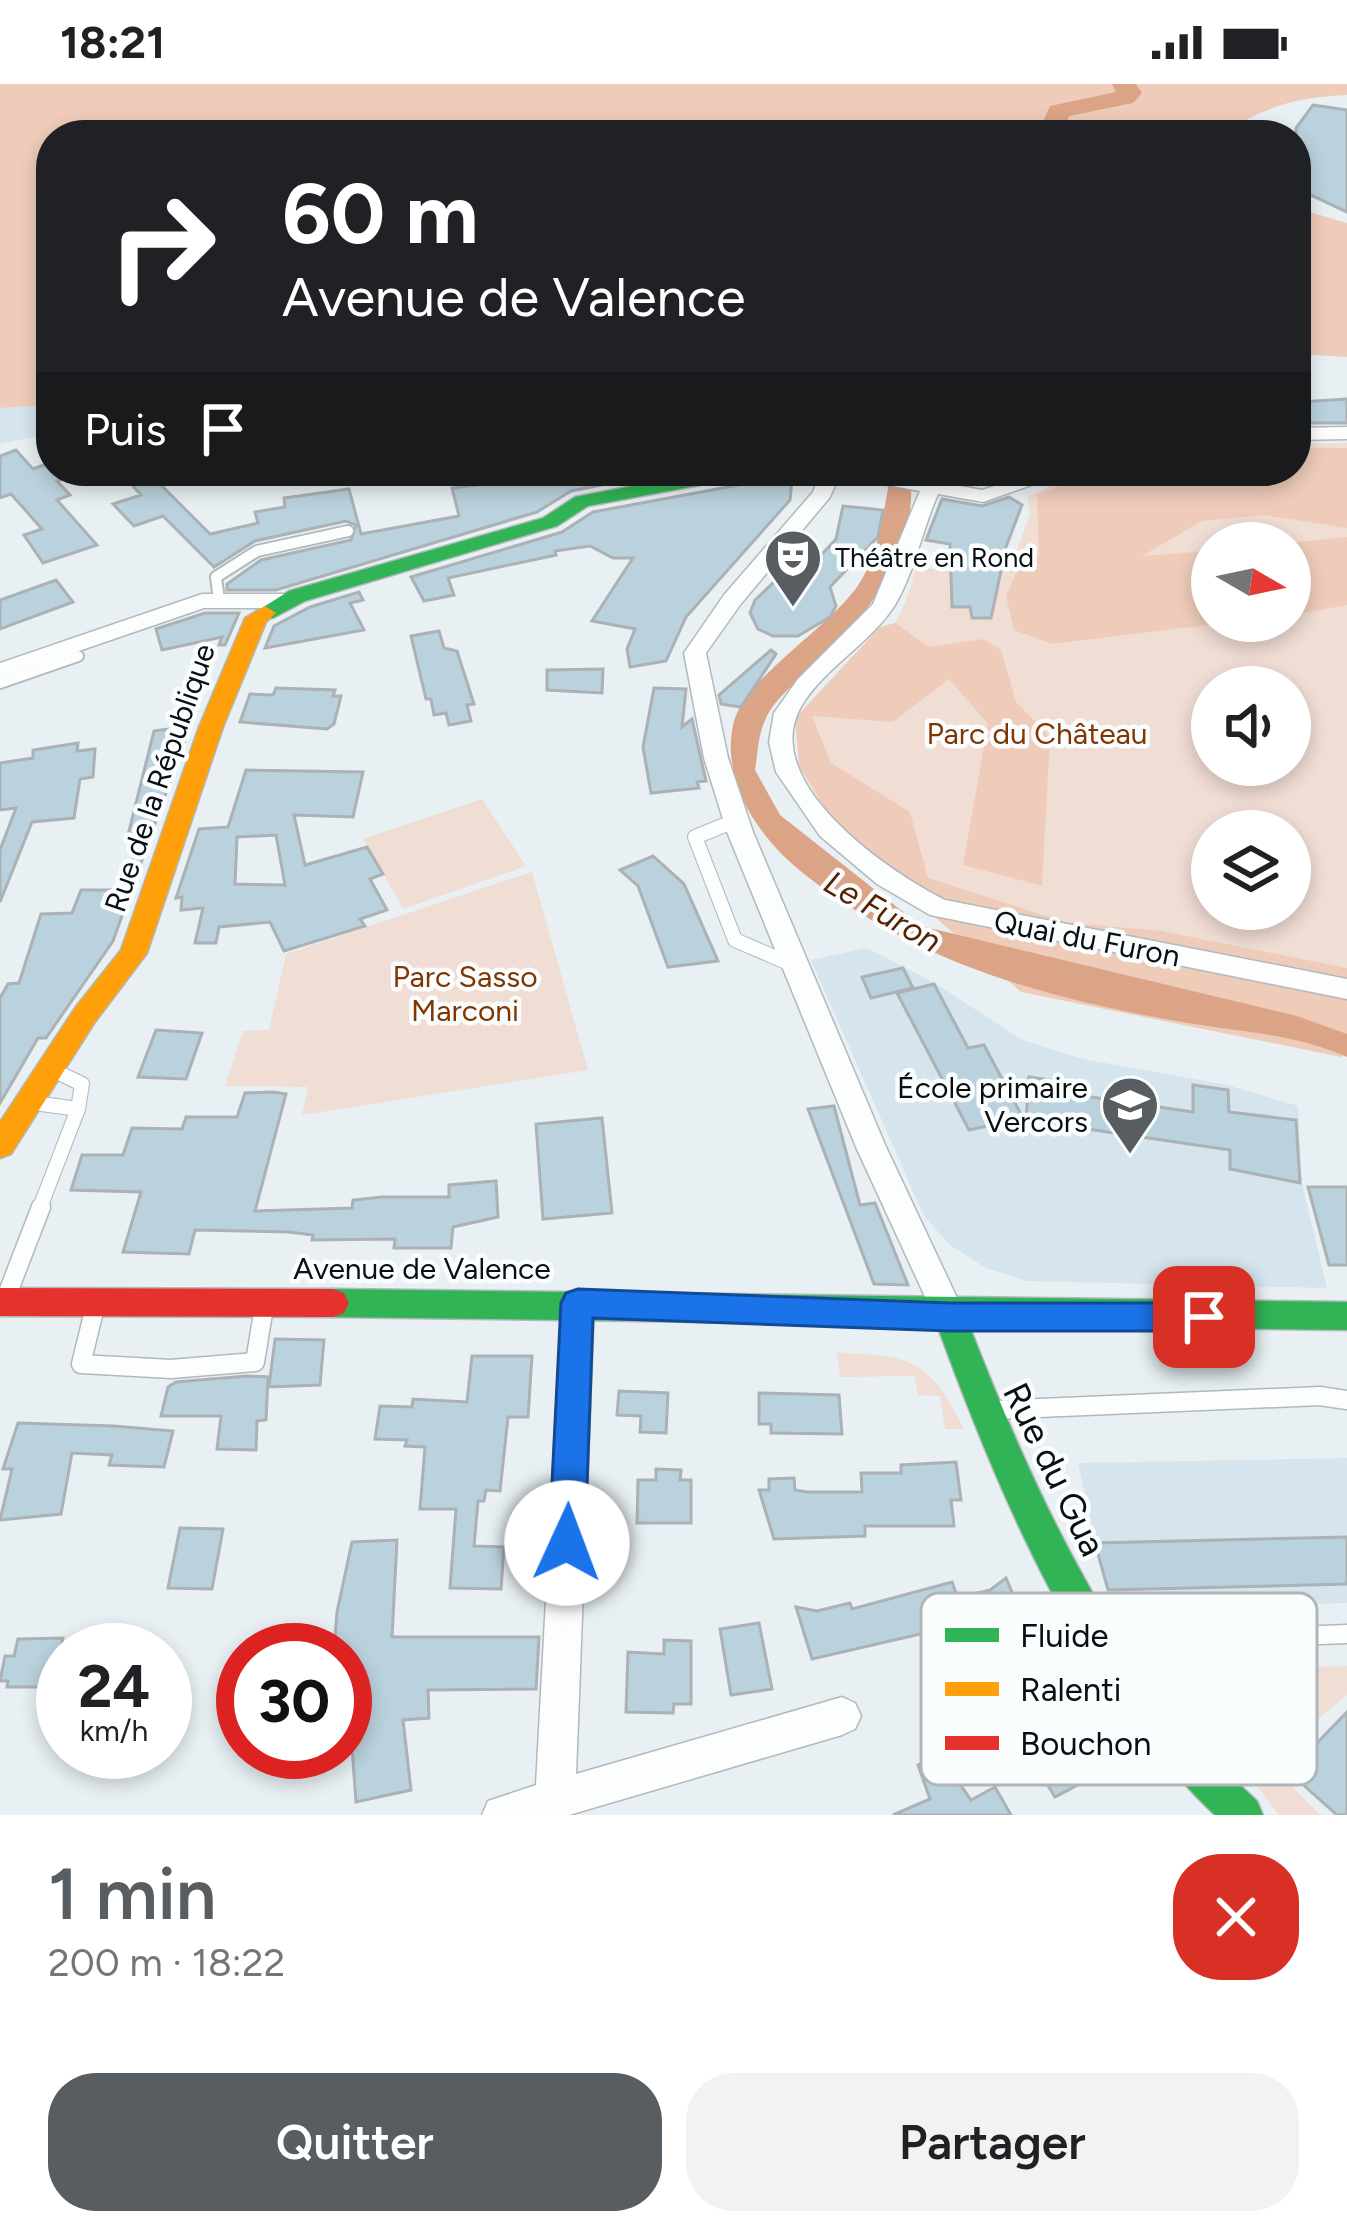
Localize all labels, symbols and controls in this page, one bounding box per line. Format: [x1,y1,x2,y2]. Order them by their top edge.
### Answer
text: 18:21 [60,15,165,69]
text: 60 m [282,163,478,264]
icon: right [84,168,240,324]
text: Avenue de Valence [282,265,745,330]
icon: arrive [190,396,256,462]
text: Puis [84,402,166,456]
north arrow [1191,522,1311,642]
map controls [1191,522,1311,930]
theatre icon: Théâtre en Rond [762,527,824,609]
place label: Théâtre en Rond [835,541,1034,574]
street label: Rue de la République [96,639,223,917]
button: sound [1191,666,1311,786]
park label: Parc du Château [926,715,1148,752]
button: layers [1191,810,1311,930]
water label: Le Furon [818,863,948,960]
street label: Quai du Furon [991,902,1183,975]
park label: Parc Sasso Marconi [392,958,538,1029]
place label: École primaire Vercors [897,1069,1088,1140]
school or university icon: École primaire Vercors [1099,1074,1161,1156]
street label: Avenue de Valence [293,1250,551,1287]
pin [1153,1266,1255,1368]
icon: arrive [1171,1284,1237,1350]
street label: Rue du Gua [994,1376,1115,1563]
position arrow [504,1480,630,1606]
legend [921,1593,1317,1785]
text: Fluide [1020,1616,1109,1655]
speed limit sign: 30 [216,1623,372,1779]
text: 24 [78,1650,150,1722]
text: Ralenti [1020,1670,1121,1709]
text: km/h [80,1712,148,1749]
text: Bouchon [1020,1724,1152,1763]
text: 1 min [48,1851,216,1937]
button: close [1173,1854,1299,1980]
text: 200 m · 18:22 [48,1939,285,1986]
button: Quitter [48,2073,662,2211]
button: Partager [686,2073,1299,2211]

